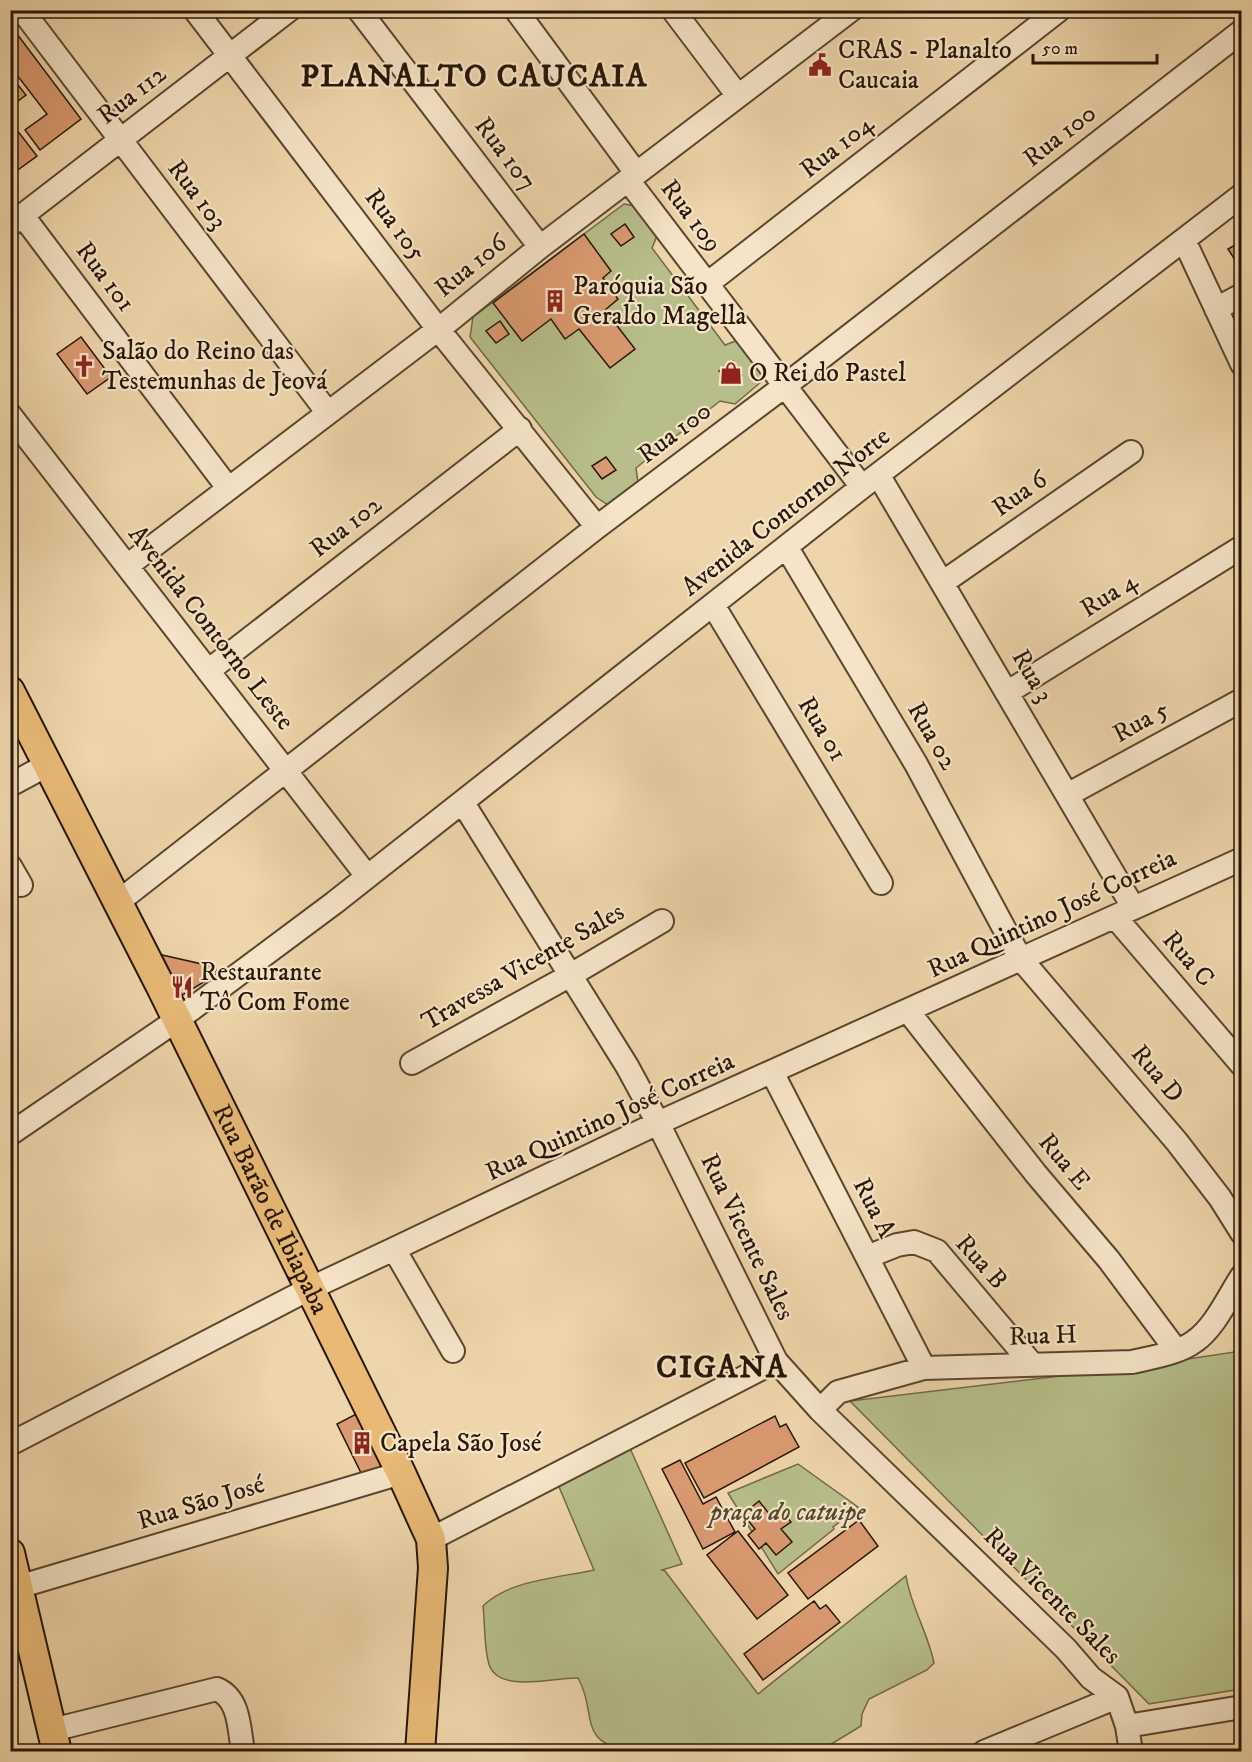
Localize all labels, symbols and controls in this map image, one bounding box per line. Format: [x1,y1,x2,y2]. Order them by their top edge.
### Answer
scale bar [1033,27,1158,65]
place label: CRAS - Planalto Caucaia [838,34,1012,97]
text: 50 m [1042,38,1078,60]
public building icon: CRAS - Planalto Caucaia [807,52,833,78]
district label: PLANALTO CAUCAIA [300,57,648,97]
street label: Rua 112 [91,58,173,132]
street label: Rua 100 [1017,97,1103,175]
street label: Rua 104 [793,107,881,186]
street label: Rua 107 [467,111,543,197]
street label: Rua 103 [160,153,234,237]
street label: Rua 109 [653,173,729,259]
street label: Rua 105 [357,182,433,268]
street label: Rua 106 [428,226,515,305]
street label: Rua 101 [68,235,142,319]
place label: Paróquia São Geraldo Magella [573,270,747,333]
building icon: Paróquia São Geraldo Magella [542,288,568,314]
place label: Salão do Reino das Testemunhas de Jeová [102,335,327,398]
church icon: Salão do Reino das Testemunhas de Jeová [71,353,97,379]
place label: O Rei do Pastel [749,357,906,390]
shop icon: O Rei do Pastel [718,360,744,386]
street label: Rua 100 [632,395,718,471]
street label: Avenida Contorno Norte [675,420,897,604]
street label: Rua 6 [986,462,1055,525]
street label: Rua 102 [303,488,389,565]
street label: Avenida Contorno Leste [121,519,301,737]
street label: Rua 4 [1074,564,1145,625]
street label: Rua 3 [1004,643,1060,709]
street label: Rua 01 [790,691,854,767]
street label: Rua 5 [1107,693,1175,751]
street label: Rua 02 [899,696,965,776]
street label: Rua Quintino José Correia [922,842,1182,986]
street label: Travessa Vicente Sales [416,896,630,1038]
street label: Rua C [1155,924,1221,994]
place label: Restaurante Tô Com Fome [200,956,350,1019]
restaurant icon: Restaurante Tô Com Fome [169,974,195,1000]
street label: Rua D [1123,1038,1191,1110]
street label: Rua Quintino José Correia [480,1045,740,1189]
street label: Rua Barão de Ibiapaba [205,1099,336,1320]
street label: Rua E [1031,1127,1097,1197]
street label: Rua Vicente Sales [692,1148,802,1326]
street label: Rua A [845,1172,903,1244]
street label: Rua B [948,1228,1014,1296]
street label: Rua H [1008,1318,1078,1354]
district label: CIGANA [656,1348,788,1388]
place label: Capela São José [380,1427,542,1460]
building icon: Capela São José [349,1430,375,1456]
street label: Rua São José [133,1468,269,1538]
park label: praça do catuipe [706,1496,867,1529]
street label: Rua Vicente Sales [976,1520,1128,1672]

